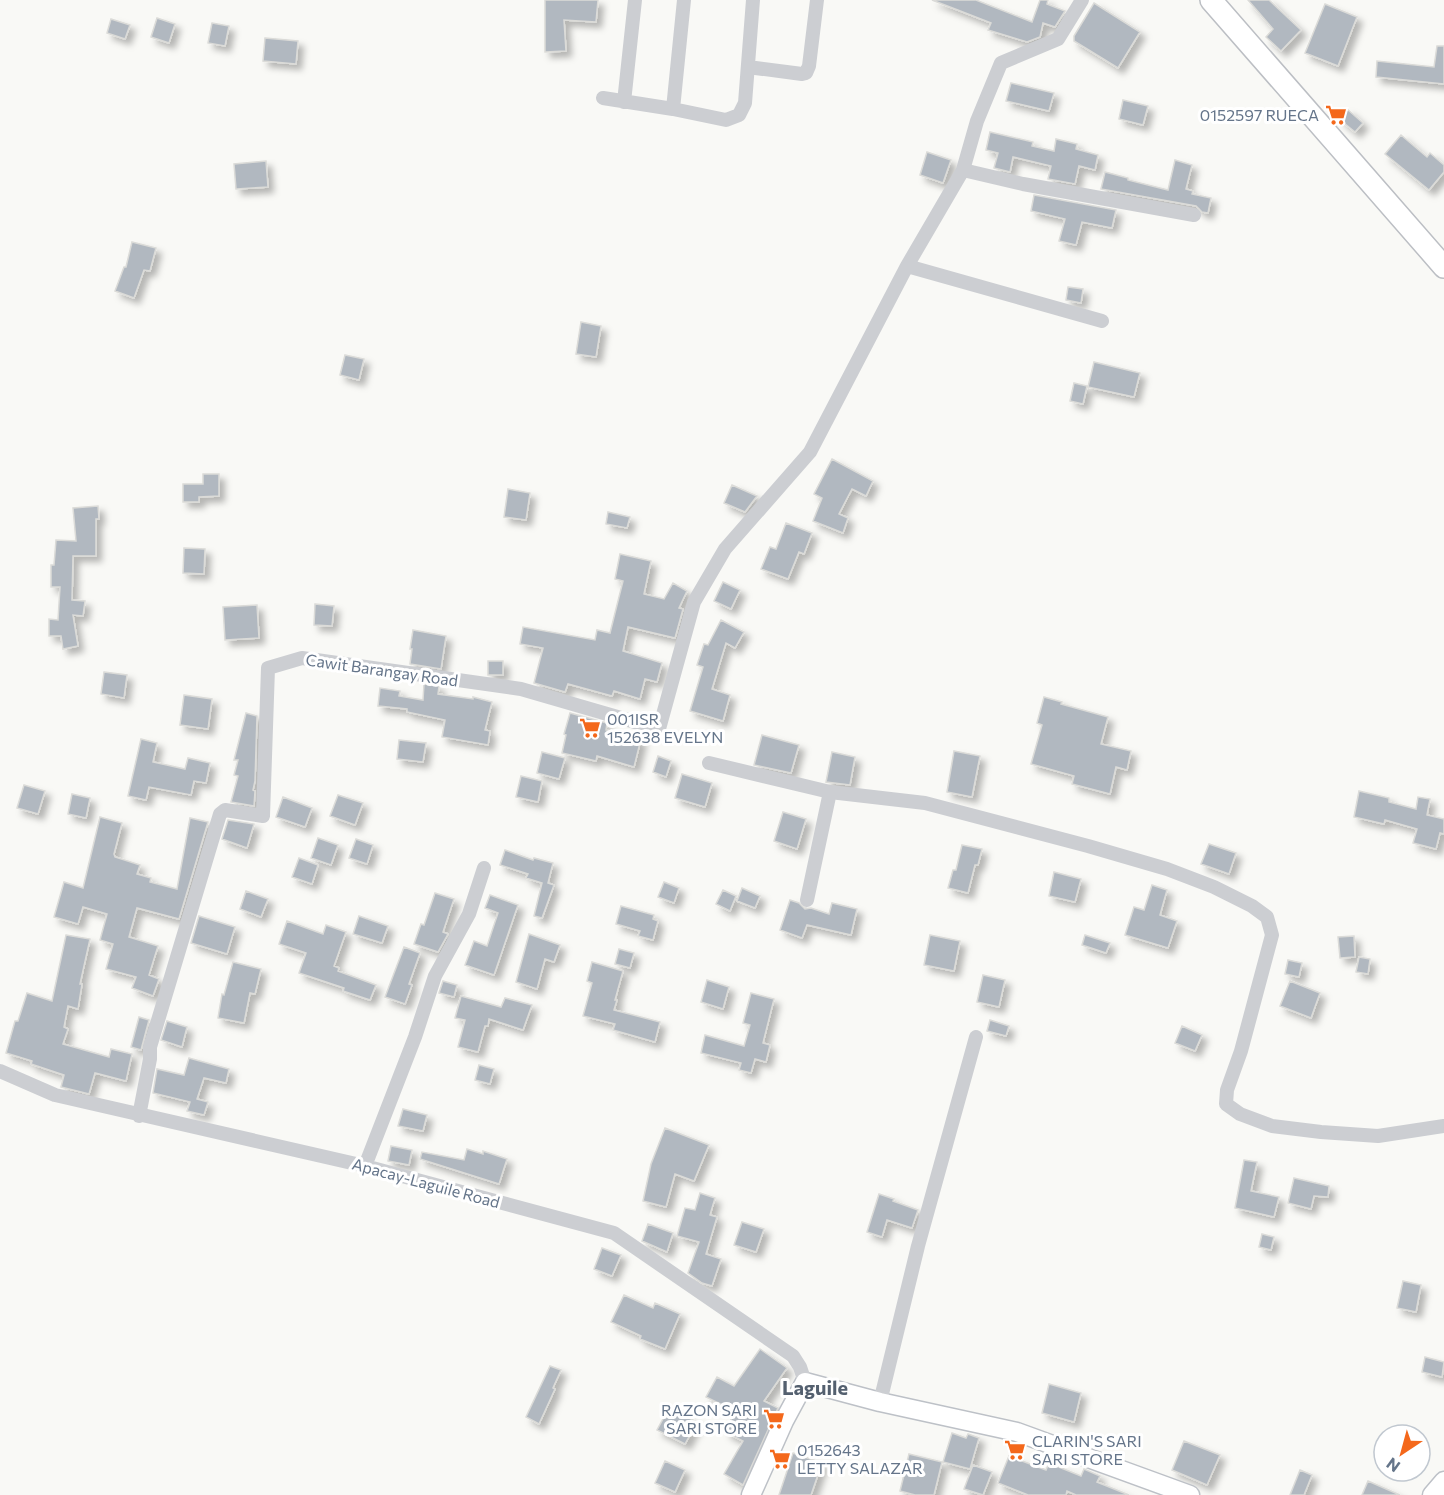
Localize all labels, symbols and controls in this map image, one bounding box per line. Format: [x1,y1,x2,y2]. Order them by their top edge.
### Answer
supermarket icon: 0152597 RUECA [1324,103,1348,127]
place label: 0152597 RUECA [1200,105,1319,124]
street label: Cawit Barangay Road [305,649,459,690]
place label: 001ISR 152638 EVELYN [607,709,723,746]
supermarket icon: 001ISR 152638 EVELYN [578,716,602,740]
street label: Apacay-Laguile Road [350,1154,502,1211]
district label: Laguile [782,1375,848,1399]
place label: RAZON SARI SARI STORE [661,1400,757,1437]
supermarket icon: RAZON SARI SARI STORE [762,1407,786,1431]
north arrow [1372,1423,1432,1483]
place label: CLARIN'S SARI SARI STORE [1032,1431,1142,1468]
supermarket icon: CLARIN'S SARI SARI STORE [1003,1438,1027,1462]
place label: 0152643 LETTY SALAZAR [797,1440,923,1477]
supermarket icon: 0152643 LETTY SALAZAR [768,1447,792,1471]
text: N [1382,1454,1403,1477]

